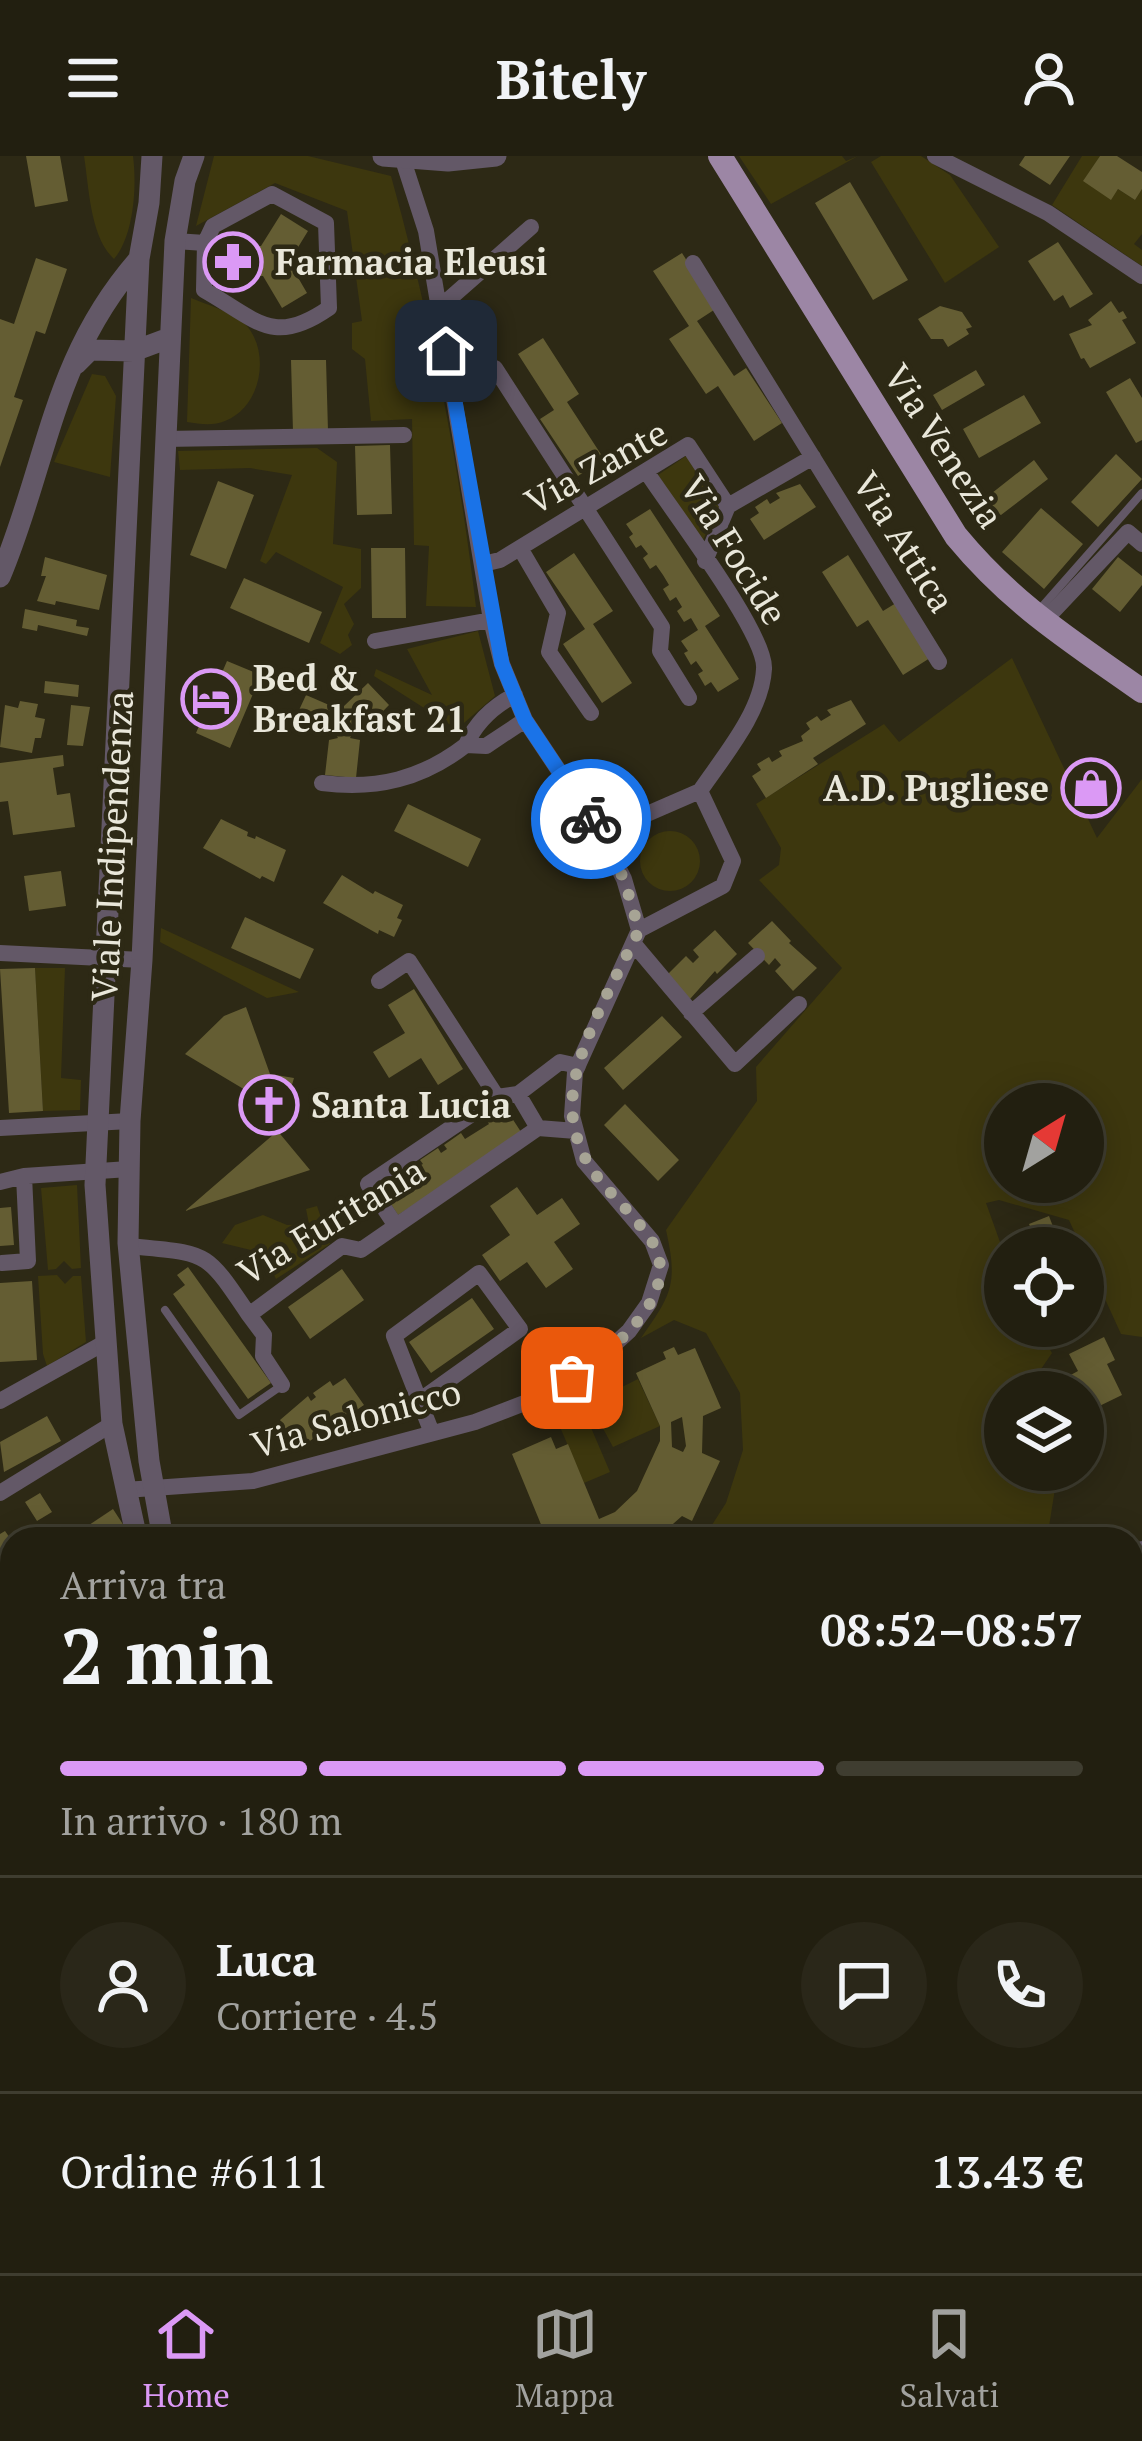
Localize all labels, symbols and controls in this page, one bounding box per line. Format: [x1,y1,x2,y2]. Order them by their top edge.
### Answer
text: Bitely [496,43,646,114]
icon: menu [60,45,126,111]
icon: person [1016,45,1082,111]
pharmacy icon: Farmacia Eleusi [202,231,264,293]
place label: Farmacia Eleusi [275,238,547,285]
pin [395,300,497,402]
icon: home [413,318,479,384]
street label: Via Venezia [874,355,1015,537]
street label: Via Zante [516,408,675,525]
street label: Via Attica [843,463,966,621]
street label: Via Focide [670,466,799,633]
place label: Bed & Breakfast 21 [253,654,467,742]
hotel icon: Bed & Breakfast 21 [180,668,242,730]
street label: Viale Indipendenza [80,689,143,1003]
shop icon: A.D. Pugliese [1060,757,1122,819]
courier [531,759,651,879]
place label: A.D. Pugliese [823,764,1049,811]
icon: bike [558,786,624,852]
church icon: Santa Lucia [238,1074,300,1136]
place label: Santa Lucia [311,1081,511,1128]
north arrow [984,1083,1104,1203]
map controls [984,1083,1104,1491]
street label: Via Euritania [228,1146,433,1295]
button: locate [984,1227,1104,1347]
pin [521,1327,623,1429]
icon: bag [539,1345,605,1411]
street label: Via Salonicco [246,1367,466,1468]
button: layers [984,1371,1104,1491]
text: Arriva tra [60,1558,226,1610]
text: 08:52–08:57 [821,1599,1083,1659]
text: 2 min [60,1603,273,1706]
text: In arrivo · 180 m [60,1794,342,1846]
button: person [60,1922,186,2048]
button: chat [801,1922,927,2048]
button: phone [957,1922,1083,2048]
text: Luca [216,1929,317,1989]
text: Corriere · 4.5 [216,1989,438,2041]
text: Ordine #6111 [60,2141,329,2201]
text: 13.43 € [930,2141,1083,2201]
tab: Home [143,2301,230,2416]
tab: Mappa [515,2301,614,2416]
tab: Salvati [900,2301,999,2416]

